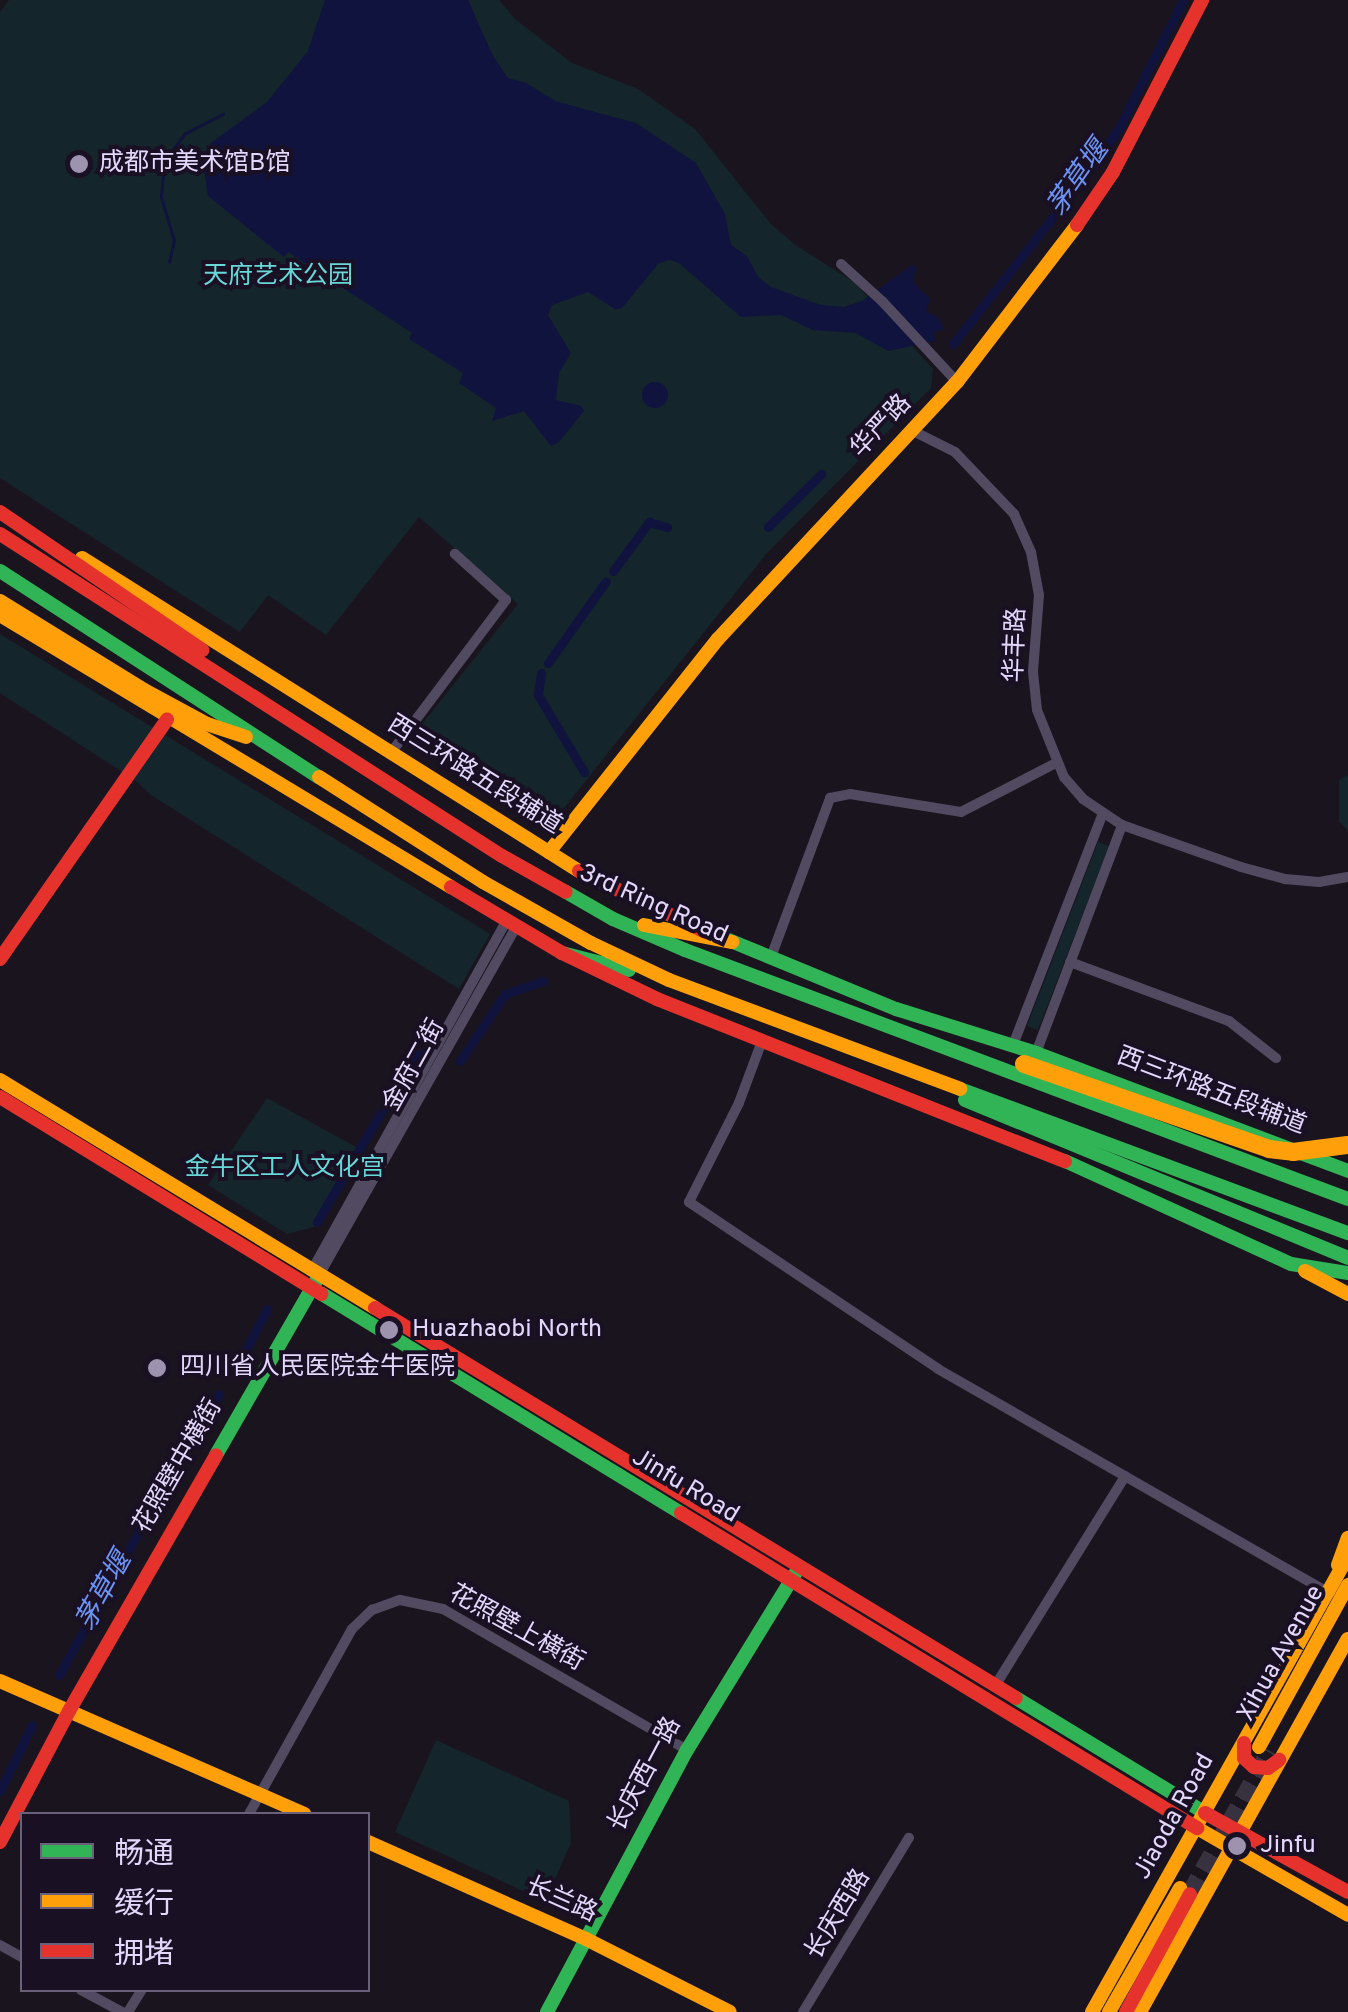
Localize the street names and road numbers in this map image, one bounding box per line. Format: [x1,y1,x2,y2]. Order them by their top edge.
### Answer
street label: 华严路 [845,389,919,465]
street label: 华丰路 [1001,607,1033,683]
street label: 西三环路五段辅道 [381,710,567,842]
street label: 3rd Ring Road [574,859,732,951]
street label: 金府二街 [378,1015,452,1117]
street label: 西三环路五段辅道 [1112,1042,1310,1142]
street label: 花照壁中横街 [129,1395,229,1539]
street label: Jinfu Road [626,1443,744,1531]
street label: 花照壁上横街 [443,1580,589,1678]
street label: Xihua Avenue [1232,1580,1332,1728]
street label: 长庆西一路 [603,1713,689,1837]
street label: Jiaoda Road [1128,1749,1222,1885]
street label: 长庆西路 [800,1864,878,1966]
street label: 长兰路 [521,1872,601,1930]

